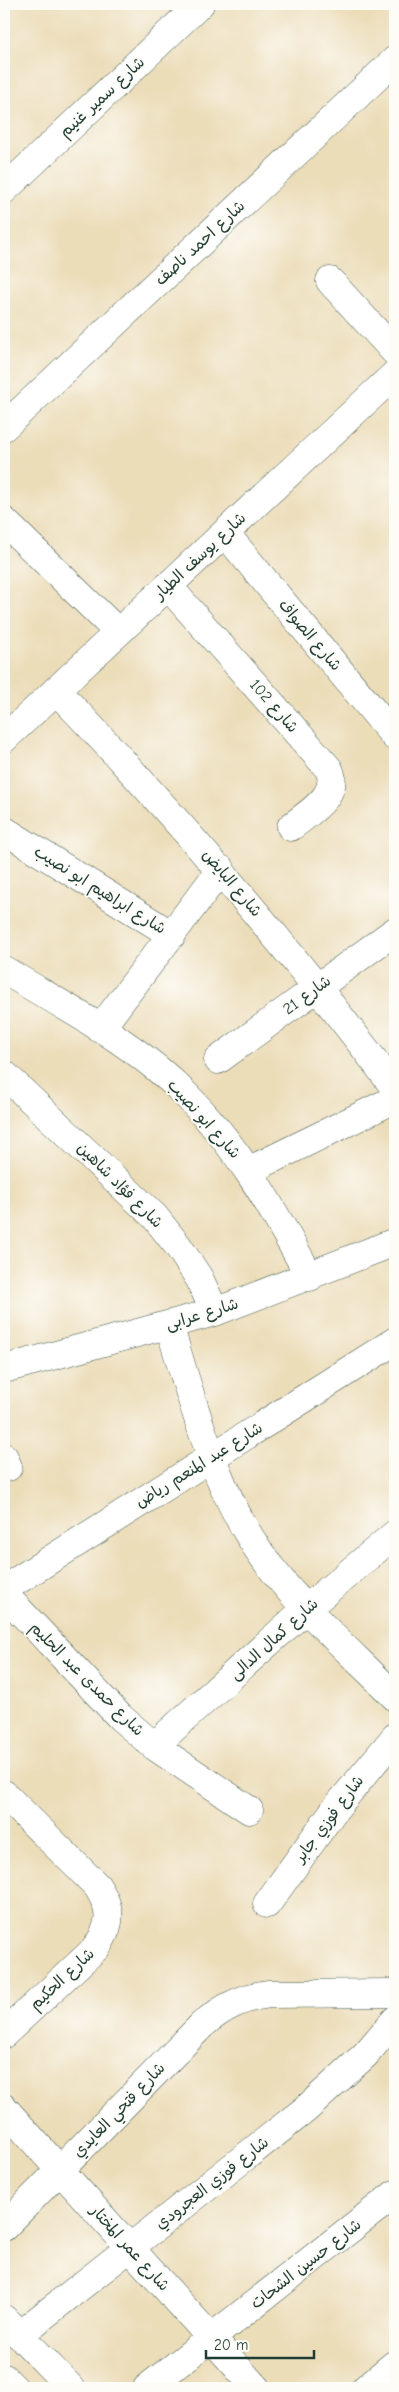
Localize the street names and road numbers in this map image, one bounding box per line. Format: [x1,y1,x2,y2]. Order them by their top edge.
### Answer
street label: شارع سمير غنيم [56,53,150,143]
street label: شارع احمد ناصف [151,197,250,291]
street label: شارع يوسف الطيار [149,509,251,606]
street label: شارع الصواف [273,596,345,676]
street label: شارع 102 [245,676,302,738]
street label: شارع ابراهيم ابو نصيب [29,842,169,940]
street label: شارع البايض [197,846,265,922]
street label: شارع 21 [280,972,336,1020]
street label: شارع ابو نصيب [162,1076,244,1163]
street label: شارع فؤاد شاهين [72,1139,166,1233]
street label: شارع عرابى [164,1294,241,1335]
street label: شارع عبد المنعم رياض [132,1419,267,1514]
street label: شارع كمال الدالى [226,1595,323,1685]
street label: شارع حمدى عبد الحليم [24,1618,148,1742]
street label: شارع فوزي جابر [289,1772,369,1869]
street label: شارع الحكيم [26,1945,100,2016]
street label: شارع فتحي العايدي [69,2059,172,2165]
street label: شارع فوزي العجرودي [152,2133,274,2234]
street label: شارع عمر المختار [84,2200,173,2296]
street label: شارع حسين الشحات [247,2215,366,2314]

